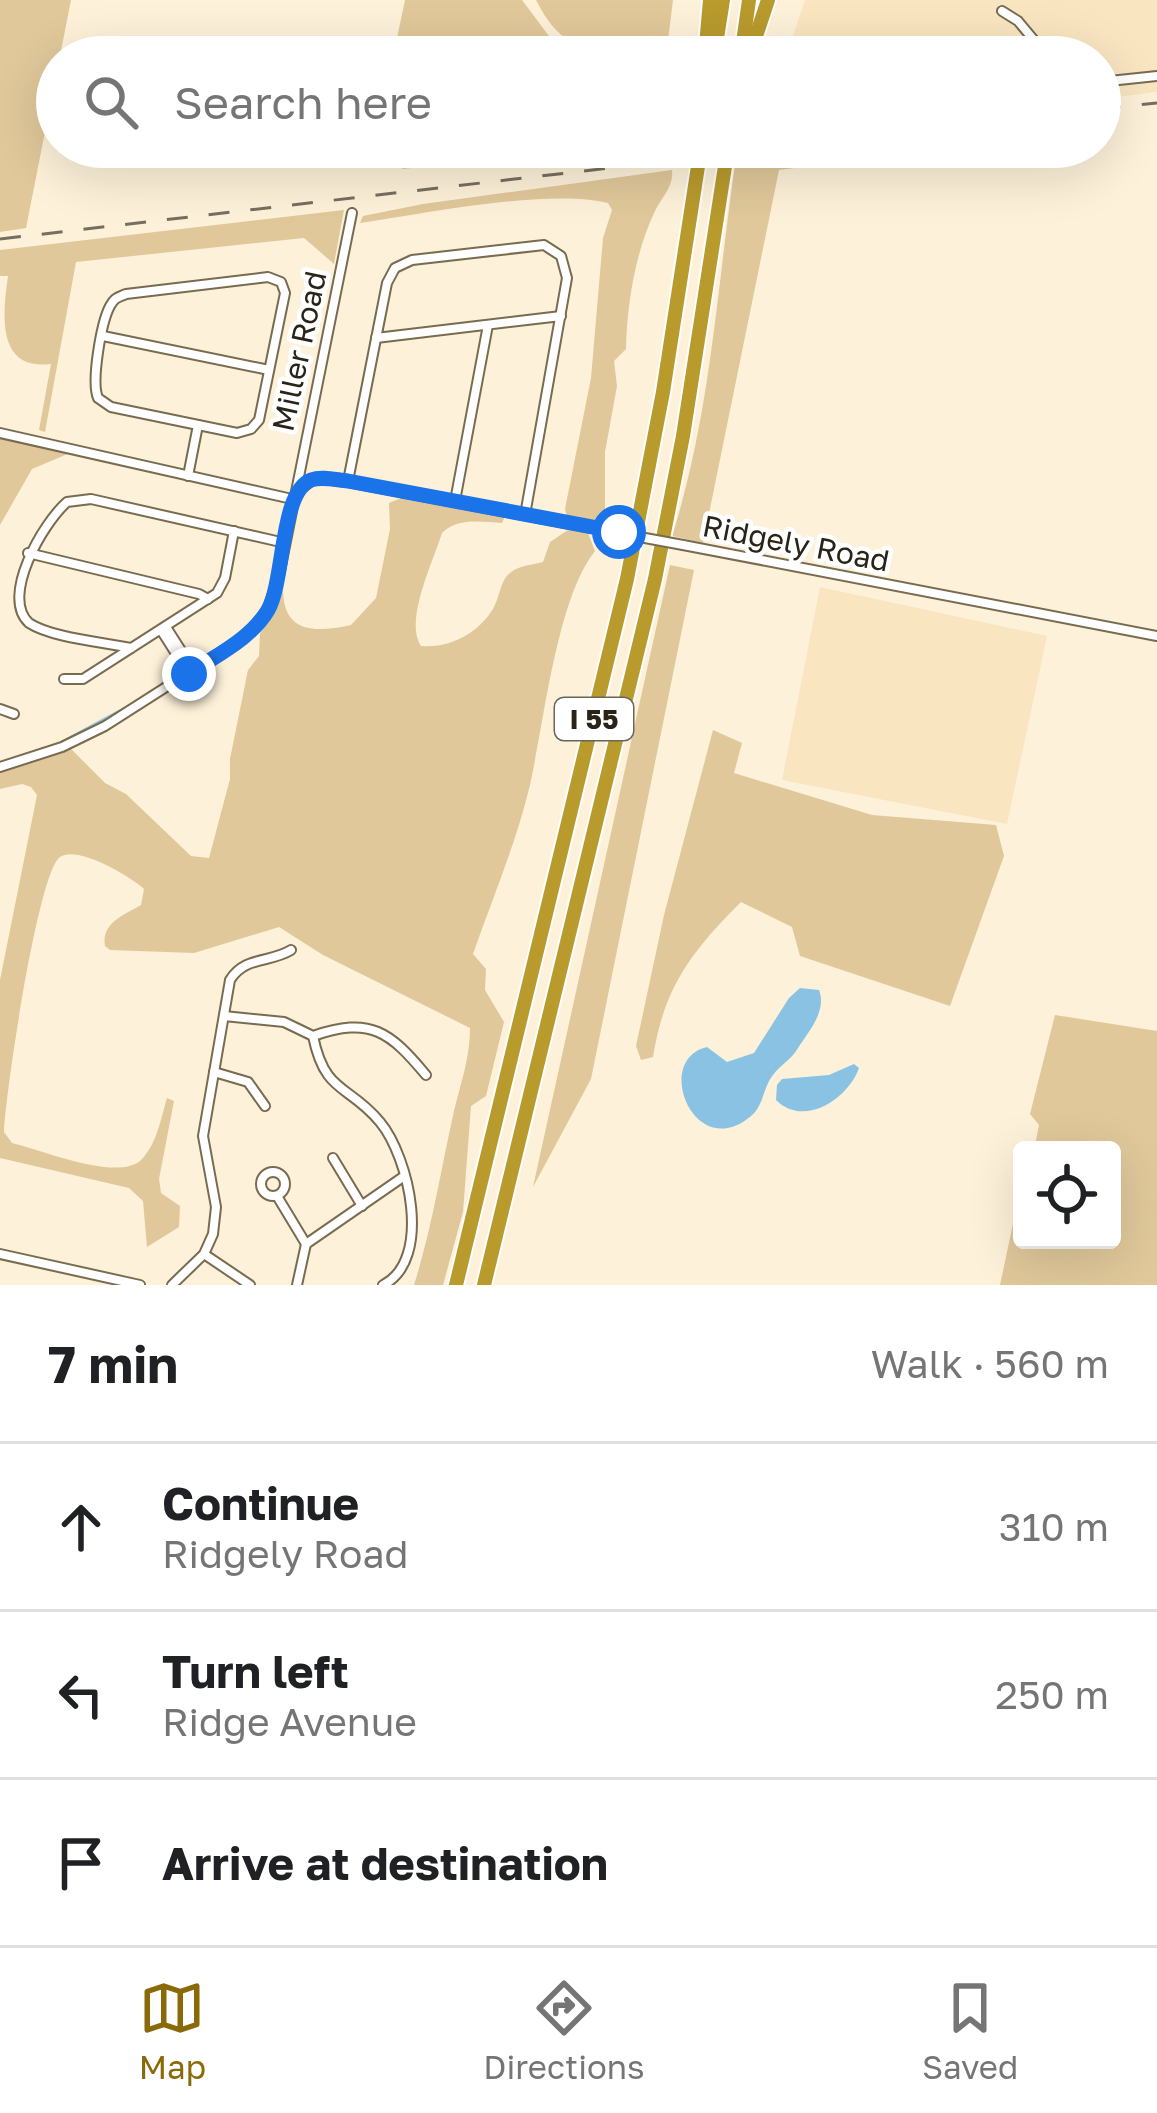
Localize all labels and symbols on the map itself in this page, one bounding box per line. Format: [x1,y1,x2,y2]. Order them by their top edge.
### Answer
street label: Miller Road [264,268,334,434]
route start [592,505,646,559]
street label: Ridgely Road [700,507,892,579]
route end [162,647,216,701]
road number: I 55 [555,698,633,740]

